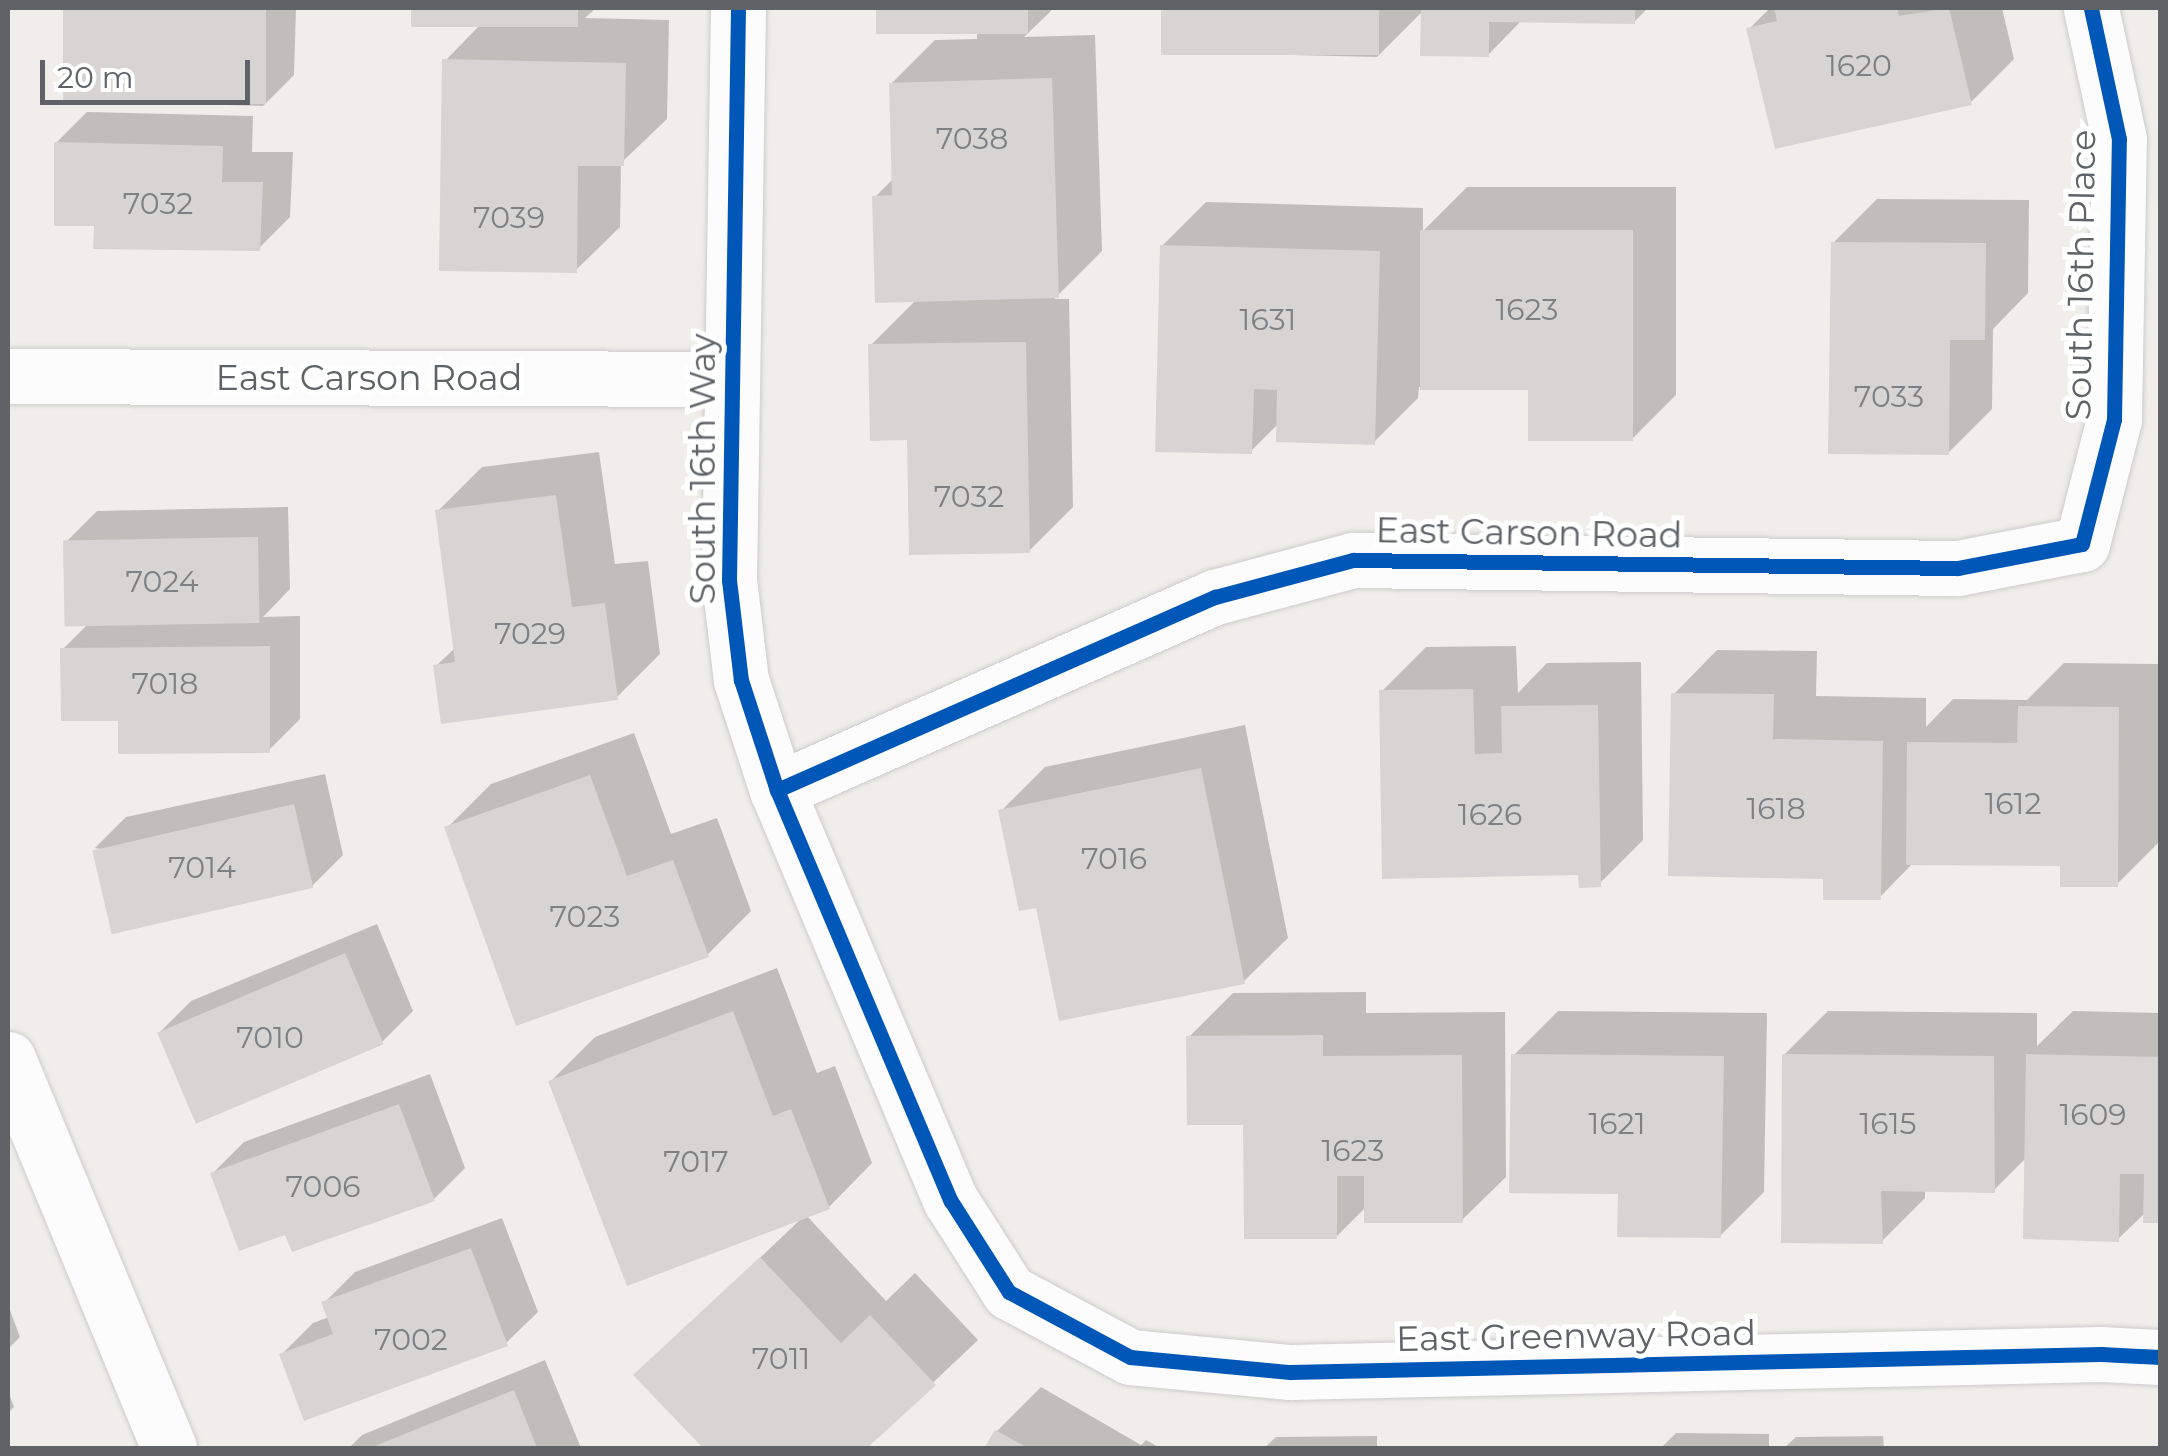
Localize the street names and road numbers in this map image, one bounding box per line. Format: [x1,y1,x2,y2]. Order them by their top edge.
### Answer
street label: South 16th Place [2057,129,2105,421]
street label: South 16th Way [682,334,724,604]
street label: East Carson Road [216,357,522,399]
street label: East Carson Road [1375,509,1683,557]
street label: East Greenway Road [1396,1312,1756,1360]

